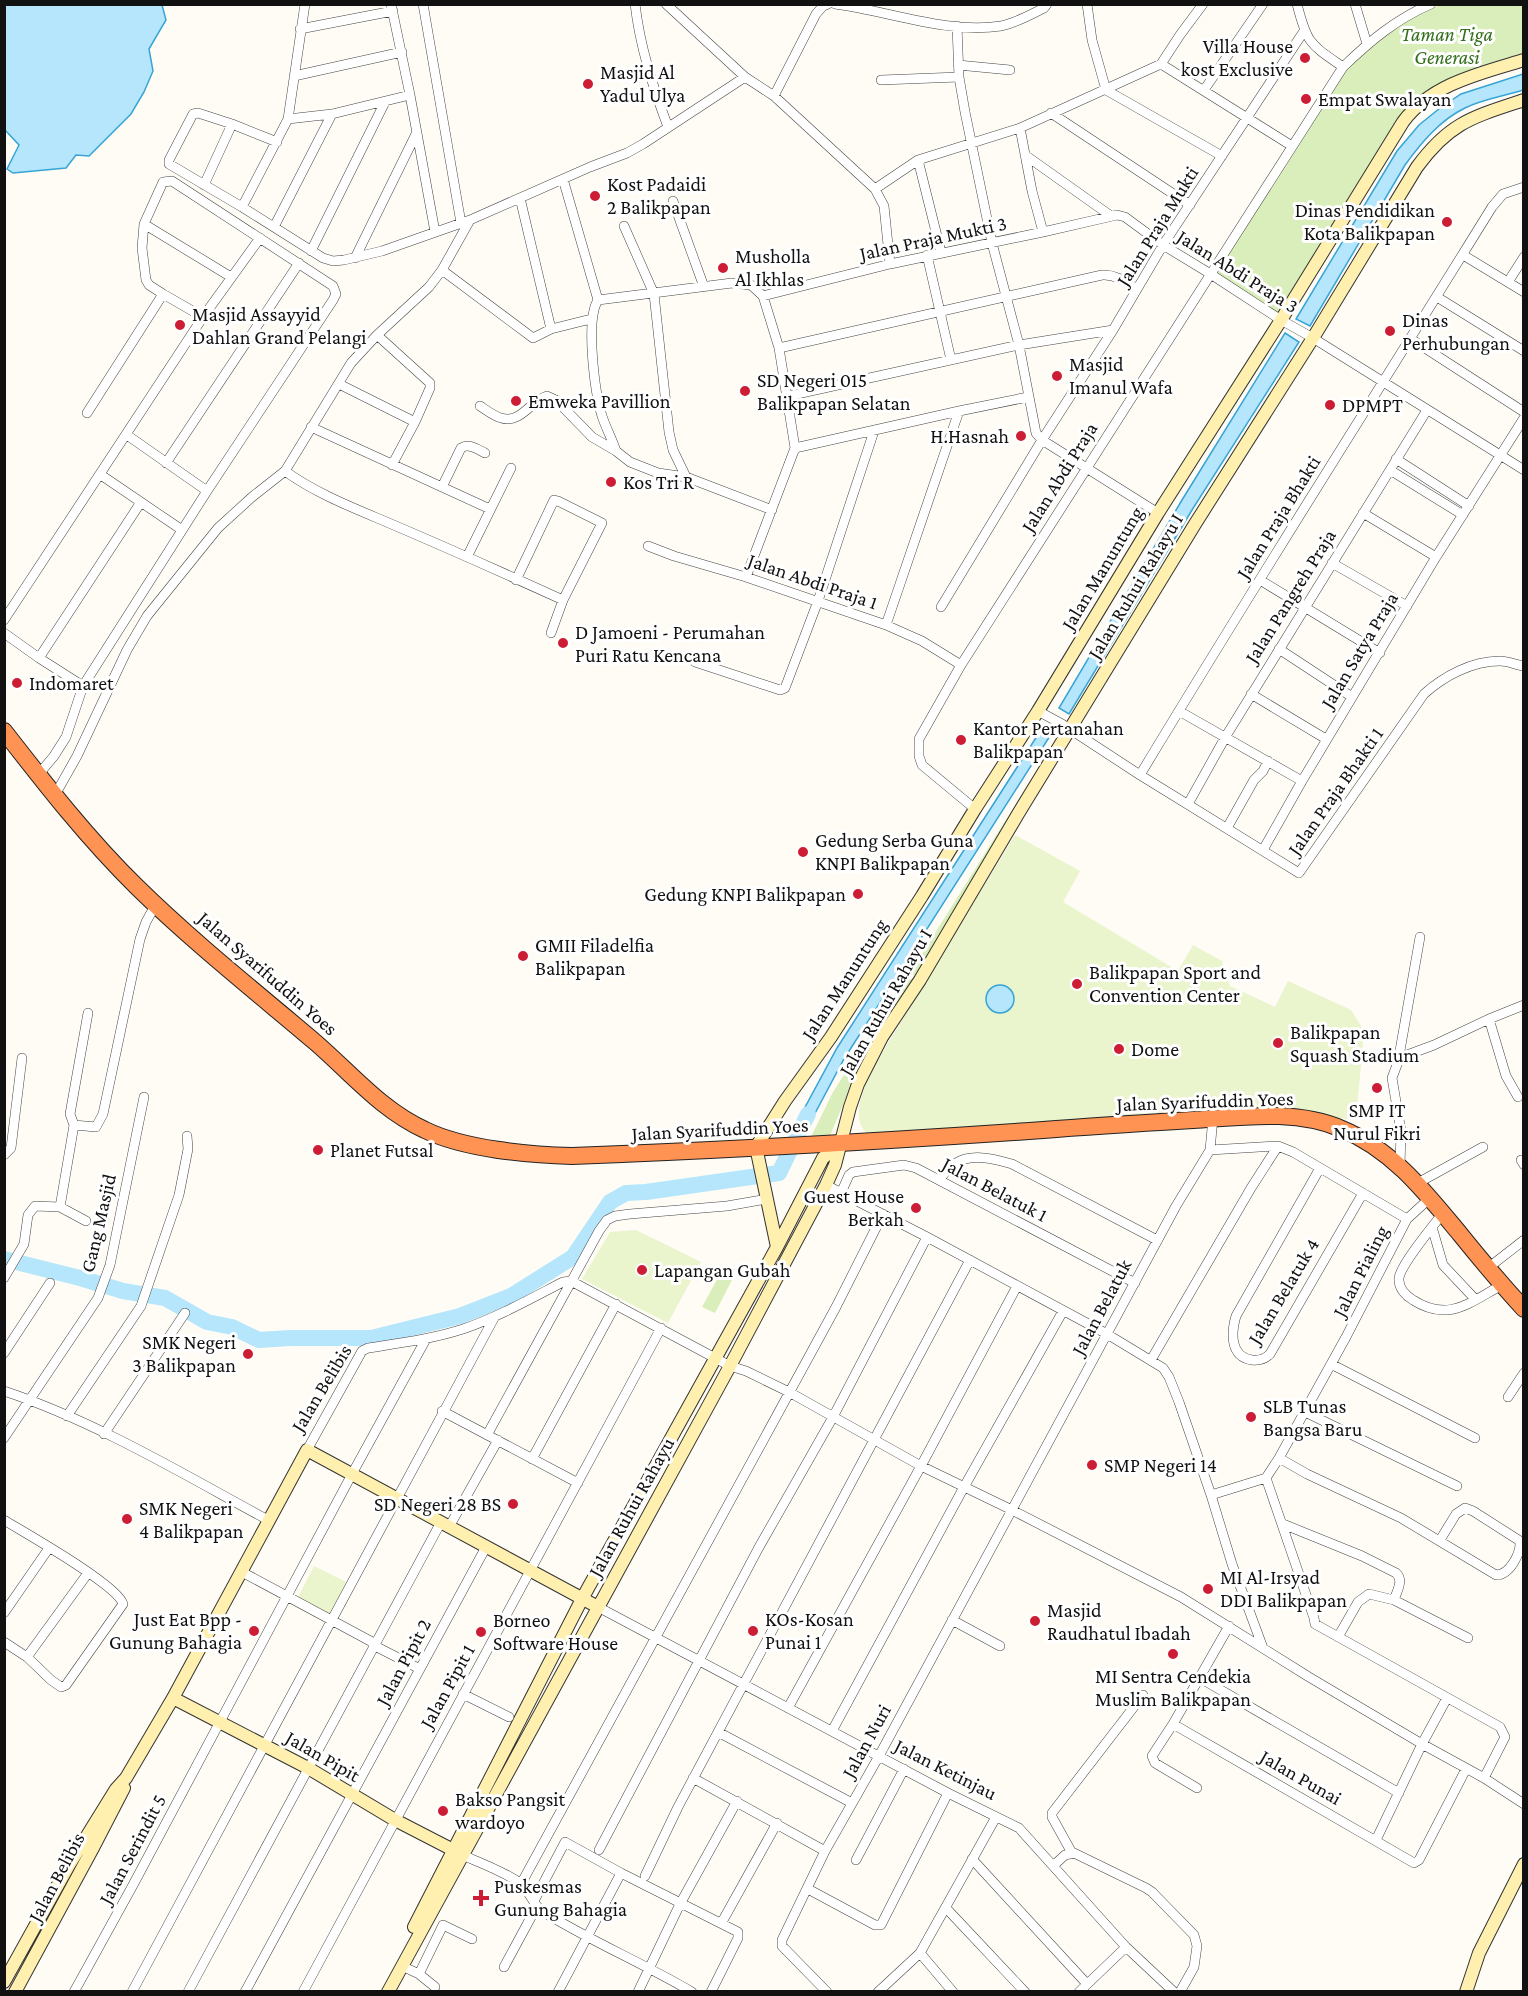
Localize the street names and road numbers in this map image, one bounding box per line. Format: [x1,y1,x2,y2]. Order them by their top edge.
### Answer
street label: Jalan Praja Mukti [1110,162,1203,292]
street label: Jalan Praja Mukti 3 [855,212,1009,266]
street label: Jalan Abdi Praja 3 [1171,224,1303,318]
street label: Jalan Abdi Praja [1015,418,1102,538]
street label: Jalan Praja Bhakti [1230,452,1325,585]
street label: Jalan Manuntung [1056,502,1148,636]
street label: Jalan Ruhui Rahayu I [1082,509,1188,665]
street label: Jalan Pangreh Praja [1239,525,1341,669]
street label: Jalan Abdi Praja 1 [743,548,881,614]
street label: Jalan Satya Praja [1315,588,1403,714]
street label: Jalan Praja Bhakti 1 [1282,723,1388,861]
street label: Jalan Syarifuddin Yoes [192,905,342,1040]
street label: Jalan Manuntung [796,914,892,1046]
street label: Jalan Ruhui Rahayu I [833,925,937,1081]
street label: Jalan Syarifuddin Yoes [1114,1087,1294,1116]
street label: Jalan Syarifuddin Yoes [629,1113,809,1146]
street label: Jalan Belatuk 1 [937,1151,1051,1227]
street label: Gang Masjid [76,1171,121,1275]
street label: Jalan Pialing [1327,1221,1393,1323]
street label: Jalan Belatuk 4 [1242,1234,1324,1350]
street label: Jalan Belatuk [1066,1255,1136,1361]
street label: Jalan Belibis [285,1340,357,1438]
street label: Jalan Ruhui Rahayu [583,1433,679,1583]
street label: Jalan Pipit 2 [370,1615,436,1711]
street label: Jalan Pipit 1 [414,1640,480,1734]
street label: Jalan Nuri [836,1701,896,1784]
street label: Jalan Pipit [280,1725,364,1787]
street label: Jalan Ketinjau [889,1733,1001,1805]
street label: Jalan Punai [1254,1744,1345,1810]
street label: Jalan Serindit 5 [93,1790,171,1910]
street label: Jalan Belibis [22,1829,90,1928]

